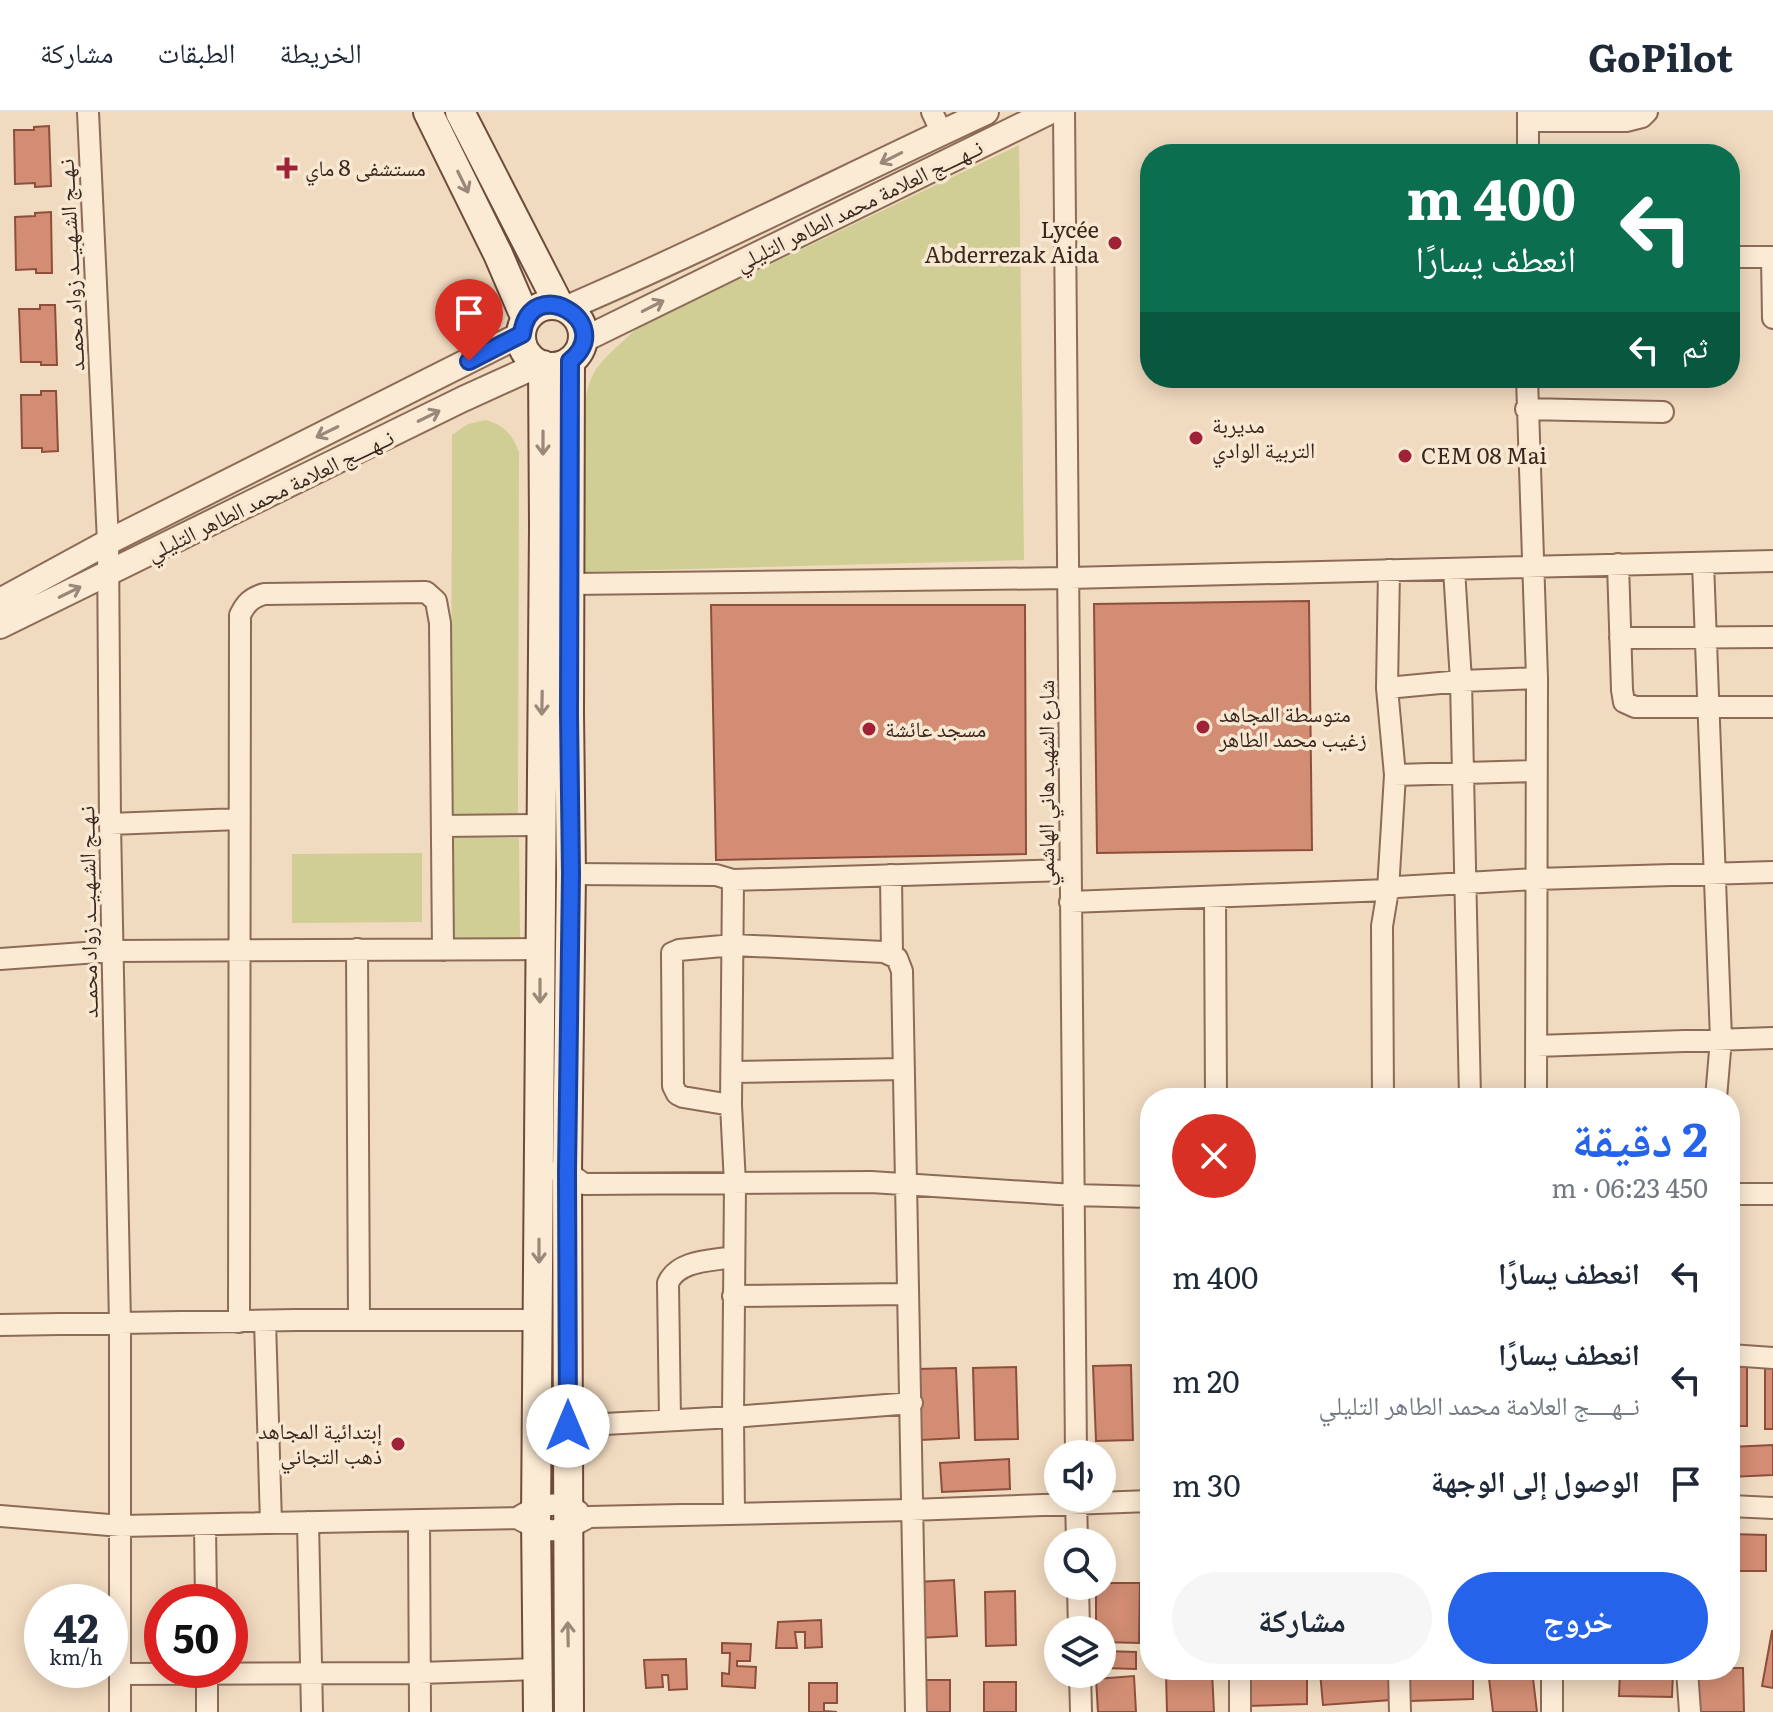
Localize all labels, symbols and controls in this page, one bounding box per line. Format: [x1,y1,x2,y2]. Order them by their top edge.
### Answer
text: GoPilot [1588,27,1733,84]
text: مشاركة [40,30,114,72]
text: الطبقات [158,30,235,72]
text: الخريطة [279,30,362,72]
street label: نــهــــج العلامة محمد الطاهر التليلي [729,129,989,280]
place label: مستشفى 8 ماي [305,150,426,186]
one-way arrow [879,151,903,166]
text: 400 m [1406,154,1576,237]
marker: مستشفى 8 ماي [276,157,298,179]
street label: نـهــج الشـهـيــد زواد محمــد [47,158,92,372]
one-way arrow [456,170,471,193]
icon: left [1604,176,1708,280]
place label: Lycée Abderrezak Aida [924,212,1099,270]
text: انعطف يسارًا [1416,230,1576,283]
marker: Lycée Abderrezak Aida [1106,234,1124,252]
pin [435,279,503,361]
icon: arrive [447,291,491,335]
one-way arrow [641,298,665,314]
text: ثم [1682,323,1708,367]
icon: left [1622,328,1666,372]
place label: مديربة التربية الوادي [1212,407,1315,468]
one-way arrow [417,408,441,423]
street label: نــهــــج العلامة محمد الطاهر التليلي [140,419,400,570]
one-way arrow [316,425,340,441]
one-way arrow [535,429,550,456]
marker: مديربة التربية الوادي [1187,429,1205,447]
place label: CEM 08 Mai [1421,438,1547,471]
marker: CEM 08 Mai [1396,447,1414,465]
one-way arrow [58,584,82,599]
street label: شارع الشهيد هاني الهاشمي [1028,680,1064,886]
one-way arrow [534,689,550,716]
place label: متوسطة المجاهد زغيب محمد الطاهر [1218,696,1367,754]
place label: مسجد عائشة [885,711,986,744]
marker: متوسطة المجاهد زغيب محمد الطاهر [1194,718,1212,736]
marker: مسجد عائشة [860,720,878,738]
street label: نـهــج الشـهـيــد زواد محمــد [68,806,105,1019]
one-way arrow [532,977,548,1004]
text: 2 دقيقة [1572,1101,1708,1172]
button: close [1172,1114,1256,1198]
text: 450 m · 06:23 [1551,1167,1708,1206]
one-way arrow [531,1237,547,1264]
text: انعطف يسارًا [1498,1249,1640,1293]
text: 400 m [1172,1254,1258,1298]
icon: left [1664,1254,1708,1298]
text: انعطف يسارًا [1498,1330,1640,1374]
text: 20 m [1172,1358,1240,1402]
icon: left [1664,1358,1708,1402]
position arrow [526,1384,610,1468]
text: نــهــــج العلامة محمد الطاهر التليلي [1319,1384,1640,1423]
place label: إبتدائية المجاهد ذهب التجاني [258,1413,382,1474]
marker: إبتدائية المجاهد ذهب التجاني [389,1435,407,1453]
map controls [1044,1440,1116,1688]
button: sound [1044,1440,1116,1512]
text: الوصول إلى الوجهة [1431,1457,1640,1501]
text: 30 m [1172,1462,1241,1506]
icon: arrive [1664,1462,1708,1506]
button: search [1044,1528,1116,1600]
button: مشاركة [1172,1572,1432,1664]
button: خروج [1448,1572,1708,1664]
speed limit sign: 50 [144,1584,248,1688]
text: 42 [53,1596,99,1655]
button: layers [1044,1616,1116,1688]
one-way arrow [560,1621,576,1648]
text: km/h [49,1641,103,1671]

